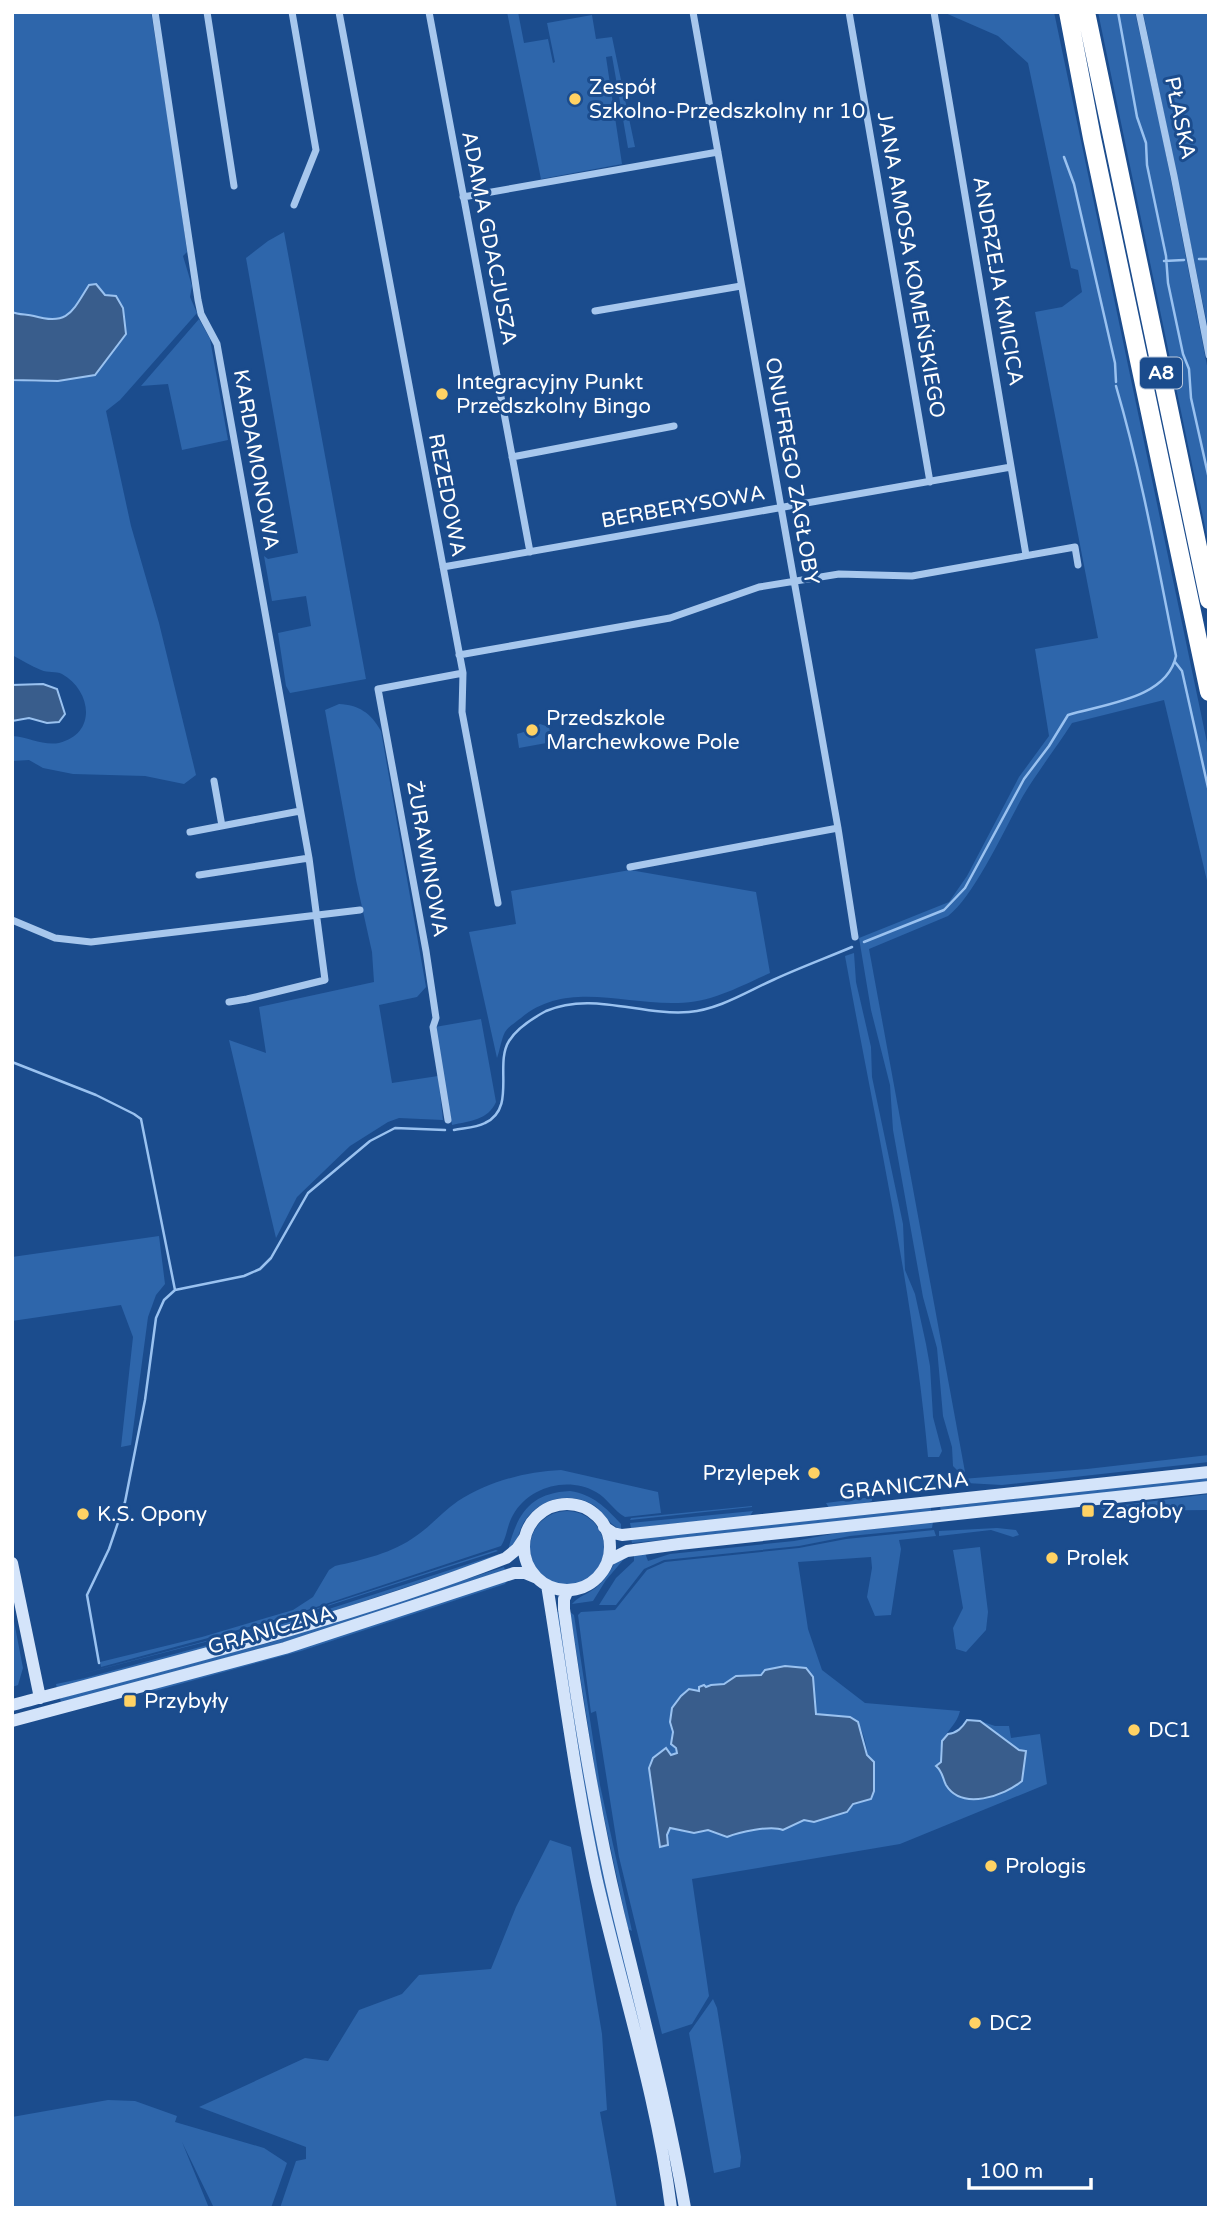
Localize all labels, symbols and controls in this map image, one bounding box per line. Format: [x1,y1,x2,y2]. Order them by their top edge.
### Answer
street label: PŁASKA [1159,74,1201,162]
place label: Zespół Szkolno-Przedszkolny nr 10 [589,75,865,124]
marker: Zespół Szkolno-Przedszkolny nr 10 [567,91,583,107]
street label: JANA AMOSA KOMEŃSKIEGO [872,110,950,420]
street label: ADAMA GDACJUSZA [456,129,522,347]
street label: ANDRZEJA KMICICA [967,174,1029,388]
street label: ONUFREGO ZAGŁOBY [760,355,824,587]
road number: A8 [1140,358,1182,388]
street label: KARDAMONOWA [228,367,284,553]
place label: Integracyjny Punkt Przedszkolny Bingo [456,370,651,419]
marker: Integracyjny Punkt Przedszkolny Bingo [434,386,450,402]
street label: REZEDOWA [423,431,471,559]
street label: BERBERYSOWA [599,480,767,534]
place label: Przedszkole Marchewkowe Pole [546,706,740,755]
marker: Przedszkole Marchewkowe Pole [524,722,540,738]
street label: ŻURAWINOWA [401,779,453,939]
place label: Przylepek [703,1461,800,1486]
marker: Przylepek [806,1465,822,1481]
street label: GRANICZNA [838,1467,970,1505]
place label: Zagłoby [1102,1499,1183,1524]
place label: K.S. Opony [97,1502,207,1527]
marker: Zagłoby [1080,1503,1096,1519]
marker: K.S. Opony [75,1506,91,1522]
place label: Prolek [1066,1546,1129,1571]
marker: Prolek [1044,1550,1060,1566]
street label: GRANICZNA [205,1600,337,1660]
place label: Przybyły [144,1689,229,1714]
marker: Przybyły [122,1693,138,1709]
place label: DC1 [1148,1718,1192,1743]
marker: DC1 [1126,1722,1142,1738]
place label: Prologis [1005,1854,1086,1879]
marker: Prologis [983,1858,999,1874]
place label: DC2 [989,2011,1033,2036]
marker: DC2 [967,2015,983,2031]
scale bar [969,2146,1092,2190]
text: 100 m [979,2159,1043,2184]

